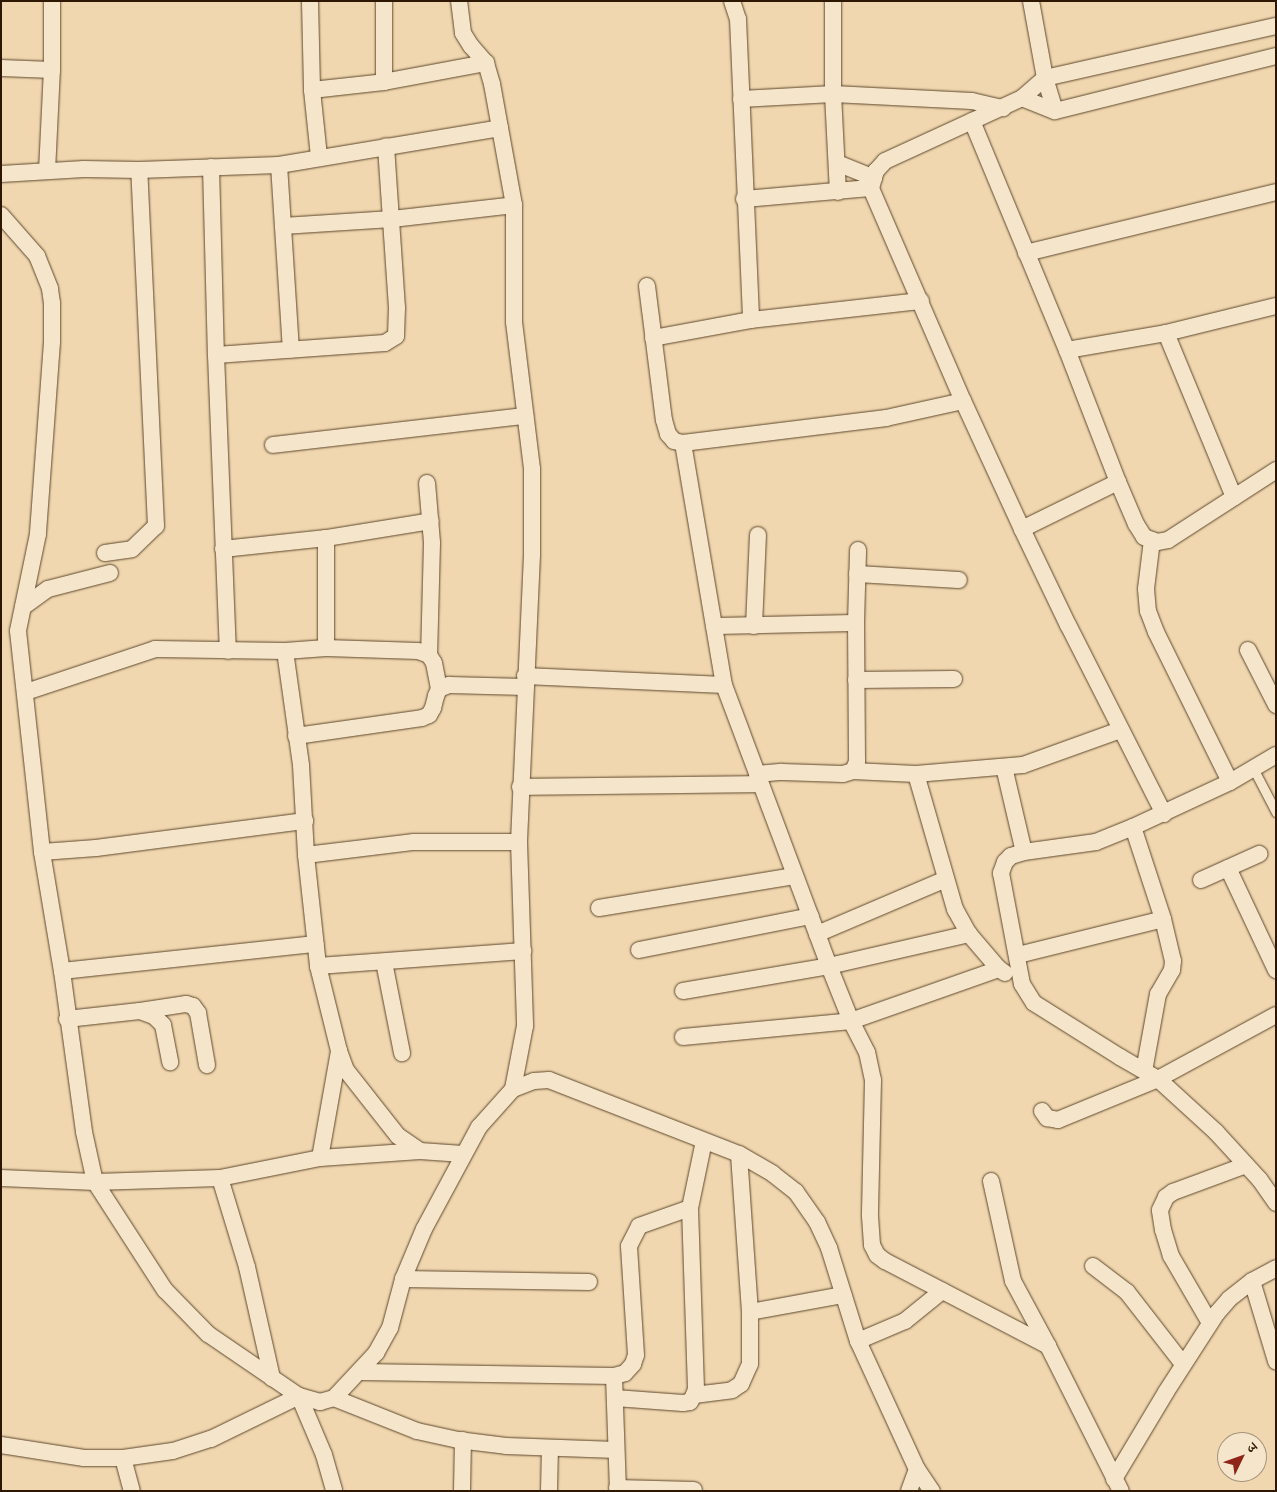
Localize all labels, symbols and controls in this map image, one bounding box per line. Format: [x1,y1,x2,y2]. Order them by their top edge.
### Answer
north arrow [1217,1432,1267,1482]
text: उ [1243,1439,1261,1456]

